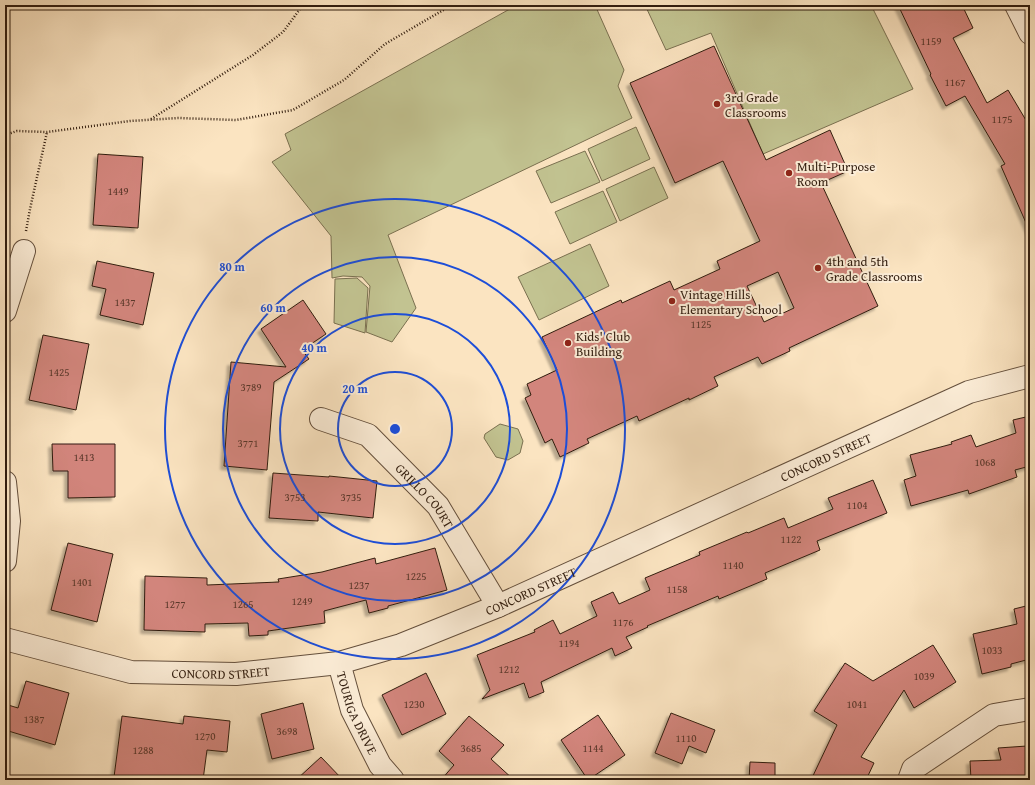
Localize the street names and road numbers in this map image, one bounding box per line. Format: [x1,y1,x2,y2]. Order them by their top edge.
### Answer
street label: CONCORD STREET [777,428,875,487]
street label: GRILLO COURT [391,459,458,532]
street label: CONCORD STREET [482,562,580,620]
street label: CONCORD STREET [171,661,271,684]
street label: TOURIGA DRIVE [332,669,382,758]

